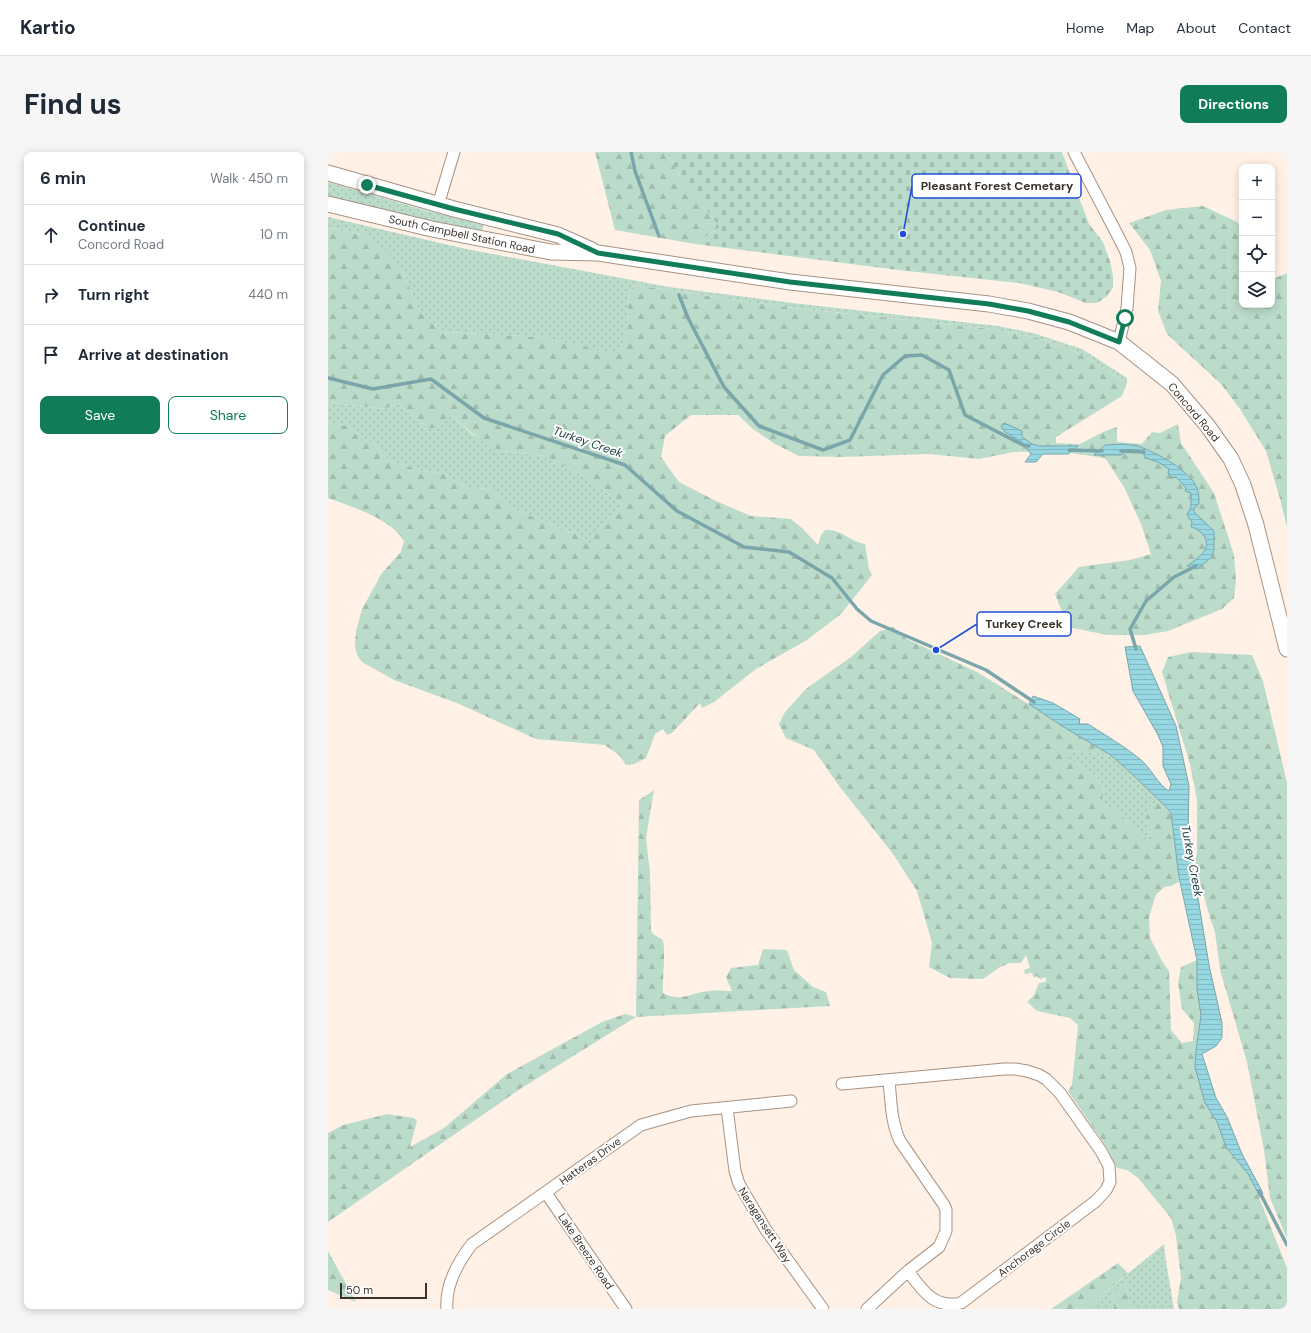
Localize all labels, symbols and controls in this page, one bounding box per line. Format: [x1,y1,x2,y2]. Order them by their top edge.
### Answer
text: Kartio [20,15,76,40]
text: Home [1066,19,1104,37]
text: Map [1126,19,1154,37]
text: About [1176,19,1216,37]
text: Contact [1238,19,1291,37]
button: Directions [1180,85,1287,123]
text: Find us [24,86,122,123]
map controls [1239,164,1275,308]
button: + [1239,164,1275,200]
text: 6 min [40,167,86,189]
text: Walk · 450 m [210,170,288,187]
callout: Pleasant Forest Cemetary [912,174,1081,198]
route end [358,176,376,194]
text: Pleasant Forest Cemetary [921,178,1074,194]
button: − [1239,200,1275,236]
street label: South Campbell Station Road [388,212,536,256]
text: Continue [78,216,146,236]
icon: ahead [40,224,62,246]
text: 10 m [260,226,288,243]
text: Concord Road [78,236,164,253]
button: locate [1239,236,1275,272]
button: layers [1239,272,1275,308]
icon: right [40,284,62,306]
text: Turn right [78,285,149,305]
text: 440 m [248,286,288,303]
route start [1116,309,1134,327]
icon: arrive [40,344,62,366]
text: Arrive at destination [78,345,229,365]
street label: Concord Road [1165,380,1223,444]
button: Save [40,396,160,434]
button: Share [168,396,288,434]
water label: Turkey Creek [551,423,626,462]
callout: Turkey Creek [977,612,1071,636]
text: Turkey Creek [985,616,1063,632]
water label: Turkey Creek [1177,824,1207,899]
street label: Hatteras Drive [557,1134,623,1188]
street label: Naragansett Way [735,1185,795,1265]
street label: Lake Breeze Road [555,1210,617,1292]
street label: Anchorage Circle [995,1216,1073,1280]
scale bar [340,1281,427,1300]
text: 50 m [346,1283,373,1297]

